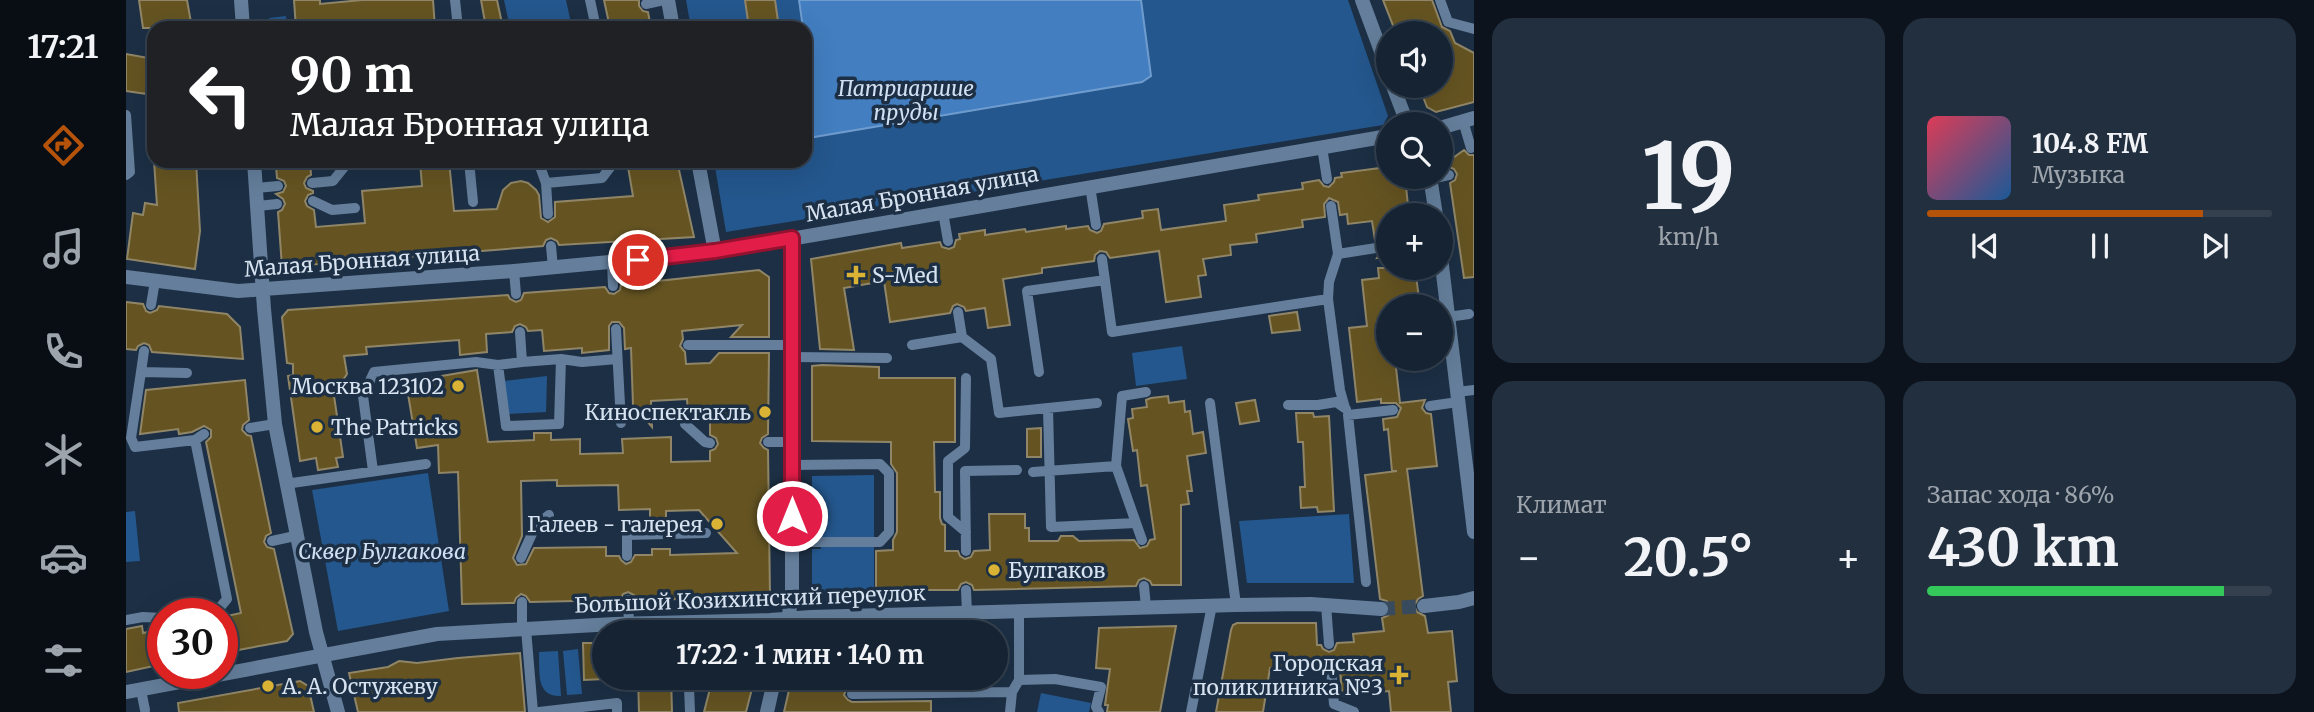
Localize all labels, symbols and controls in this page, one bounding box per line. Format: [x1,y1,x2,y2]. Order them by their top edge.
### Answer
map controls [1376,21,1453,371]
button: sound [1376,21,1453,98]
text: 17:21 [27,27,99,67]
text: 90 m [290,44,414,105]
icon: left [175,49,266,140]
park label: Патриаршие пруды [838,75,974,126]
text: Малая Бронная улица [290,105,649,145]
button: search [1376,112,1453,189]
text: 19 [1641,119,1736,234]
icon: directions [39,121,88,170]
text: 104.8 FM [2032,127,2148,160]
street label: Малая Бронная улица [804,160,1040,228]
text: Музыка [2032,160,2125,189]
button: + [1376,203,1453,280]
text: km/h [1658,222,1719,251]
icon: music [39,224,88,273]
icon: previous [1966,227,2004,265]
icon: pause [2081,227,2119,265]
icon: next [2196,227,2234,265]
pin [608,230,668,290]
street label: Малая Бронная улица [243,239,481,283]
icon: arrive [619,241,657,279]
place label: S-Med [872,262,939,289]
marker: S-Med [846,265,866,285]
button: − [1376,294,1453,371]
icon: phone [39,327,88,376]
place label: Москва 123102 [292,373,444,400]
marker: Москва 123102 [450,378,466,394]
place label: Киноспектакль [584,399,751,426]
marker: Киноспектакль [757,404,773,420]
place label: The Patricks [331,414,458,441]
marker: The Patricks [309,419,325,435]
icon: climate [39,430,88,479]
position arrow [755,479,829,553]
text: Запас хода · 86% [1927,480,2115,509]
text: Климат [1516,490,1607,519]
place label: Галеев - галерея [527,511,703,538]
text: 430 km [1927,515,2119,580]
marker: Галеев - галерея [709,516,725,532]
text: 20.5° [1624,525,1753,590]
icon: car [39,533,88,582]
text: − [1516,534,1541,581]
text: + [1836,534,1861,581]
park label: Сквер Булгакова [298,538,466,565]
place label: Булгаков [1008,557,1105,584]
marker: Булгаков [986,562,1002,578]
street label: Большой Козихинский переулок [574,579,926,619]
speed limit sign: 30 [147,598,238,689]
icon: filters [39,636,88,685]
text: 17:22 · 1 мин · 140 m [676,638,924,671]
place label: Городская поликлиника №3 [1193,650,1383,701]
marker: Городская поликлиника №3 [1389,665,1409,685]
place label: А. А. Остужеву [281,673,439,700]
marker: А. А. Остужеву [260,678,276,694]

